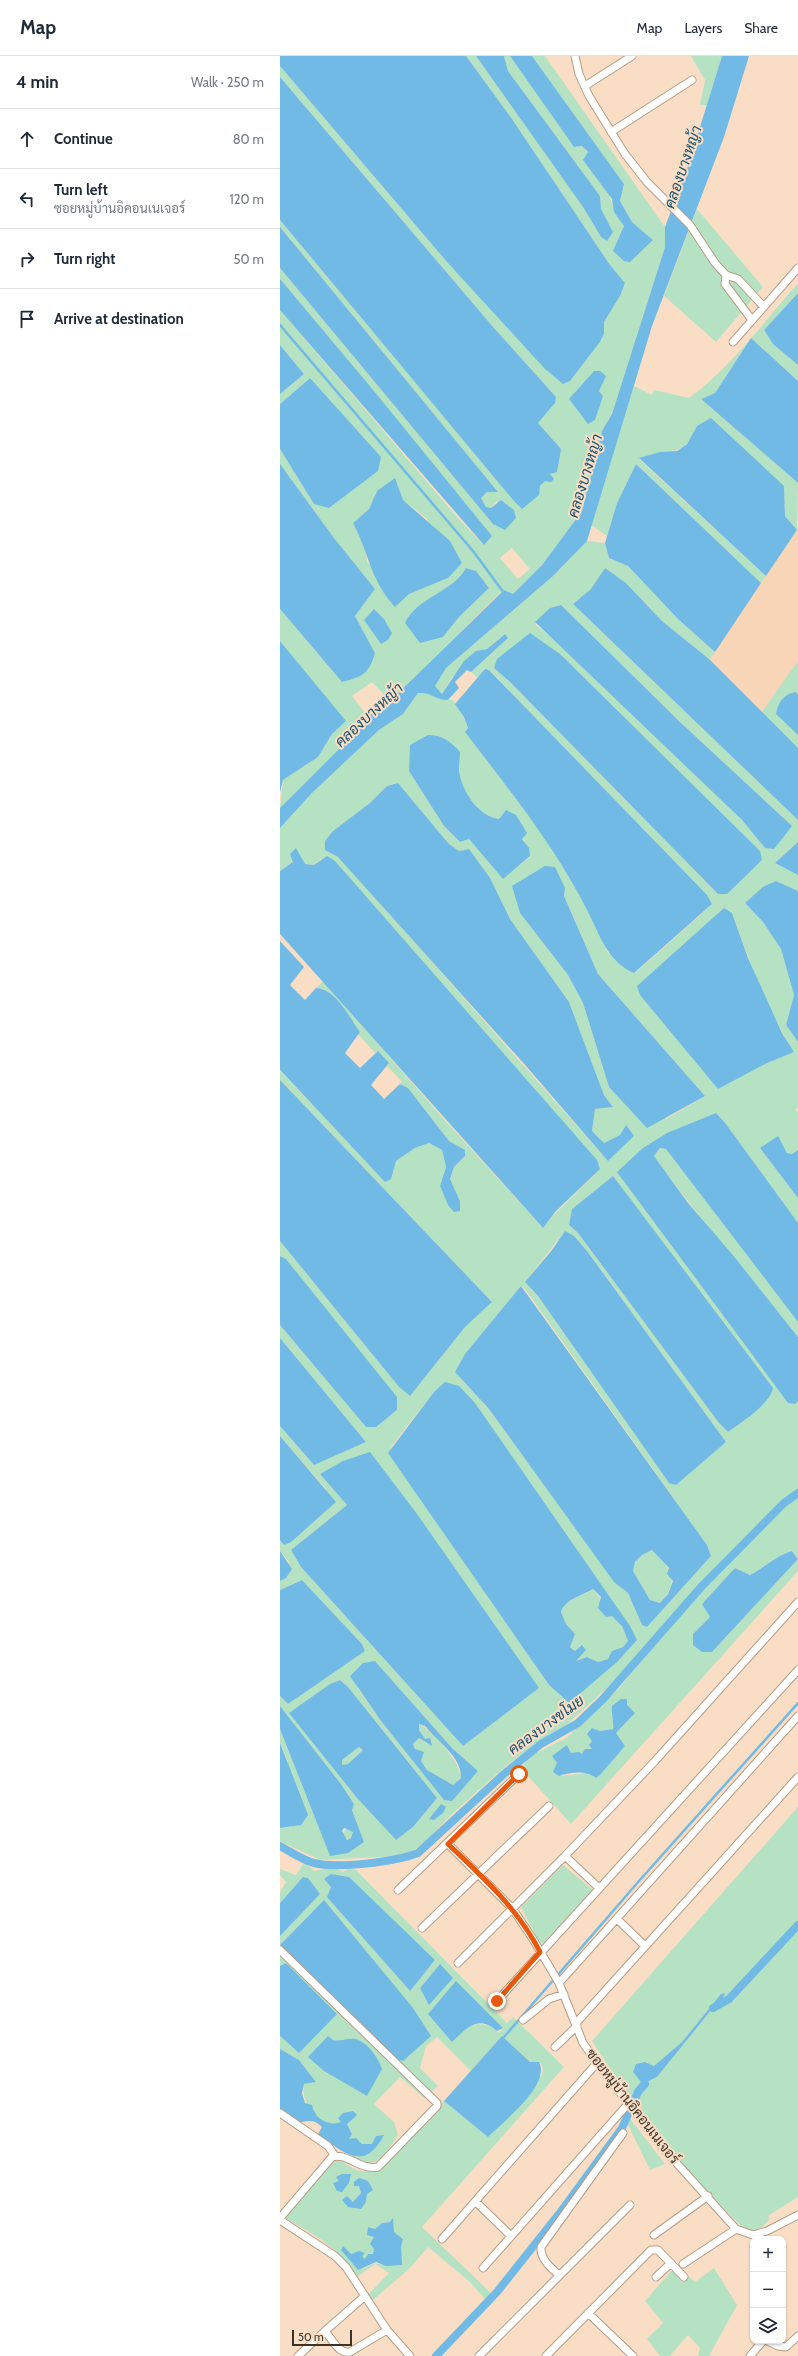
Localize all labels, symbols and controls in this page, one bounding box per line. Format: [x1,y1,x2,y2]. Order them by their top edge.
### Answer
text: Map [20,16,56,39]
text: Map [637,19,662,37]
text: Layers [684,19,722,37]
text: Share [744,19,778,37]
text: 4 min [16,72,59,92]
text: Walk · 250 m [191,74,264,90]
water label: คลองบางหญ้า [659,123,706,211]
icon: ahead [16,128,38,150]
text: Continue [54,130,113,148]
text: 80 m [233,131,264,147]
text: Turn left [54,181,108,199]
icon: left [16,188,38,210]
text: 120 m [230,191,264,207]
text: ซอยหมู่บ้านอิคอนเนเจอร์ [54,200,185,216]
icon: right [16,248,38,270]
text: Turn right [54,250,115,268]
text: 50 m [234,251,264,267]
icon: arrive [16,308,38,330]
text: Arrive at destination [54,310,184,328]
water label: คลองบางหญ้า [563,432,606,520]
water label: คลองบางหญ้า [331,678,407,751]
water label: คลองบางขโมย [504,1690,588,1759]
route start [510,1765,528,1783]
route end [488,1992,506,2010]
street label: ซอยหมู่บ้านอิคอนเนเจอร์ [582,2045,684,2168]
map controls [750,2236,786,2344]
button: + [750,2236,786,2272]
button: − [750,2272,786,2308]
button: layers [750,2308,786,2344]
scale bar [292,2328,352,2347]
text: 50 m [298,2330,324,2344]

